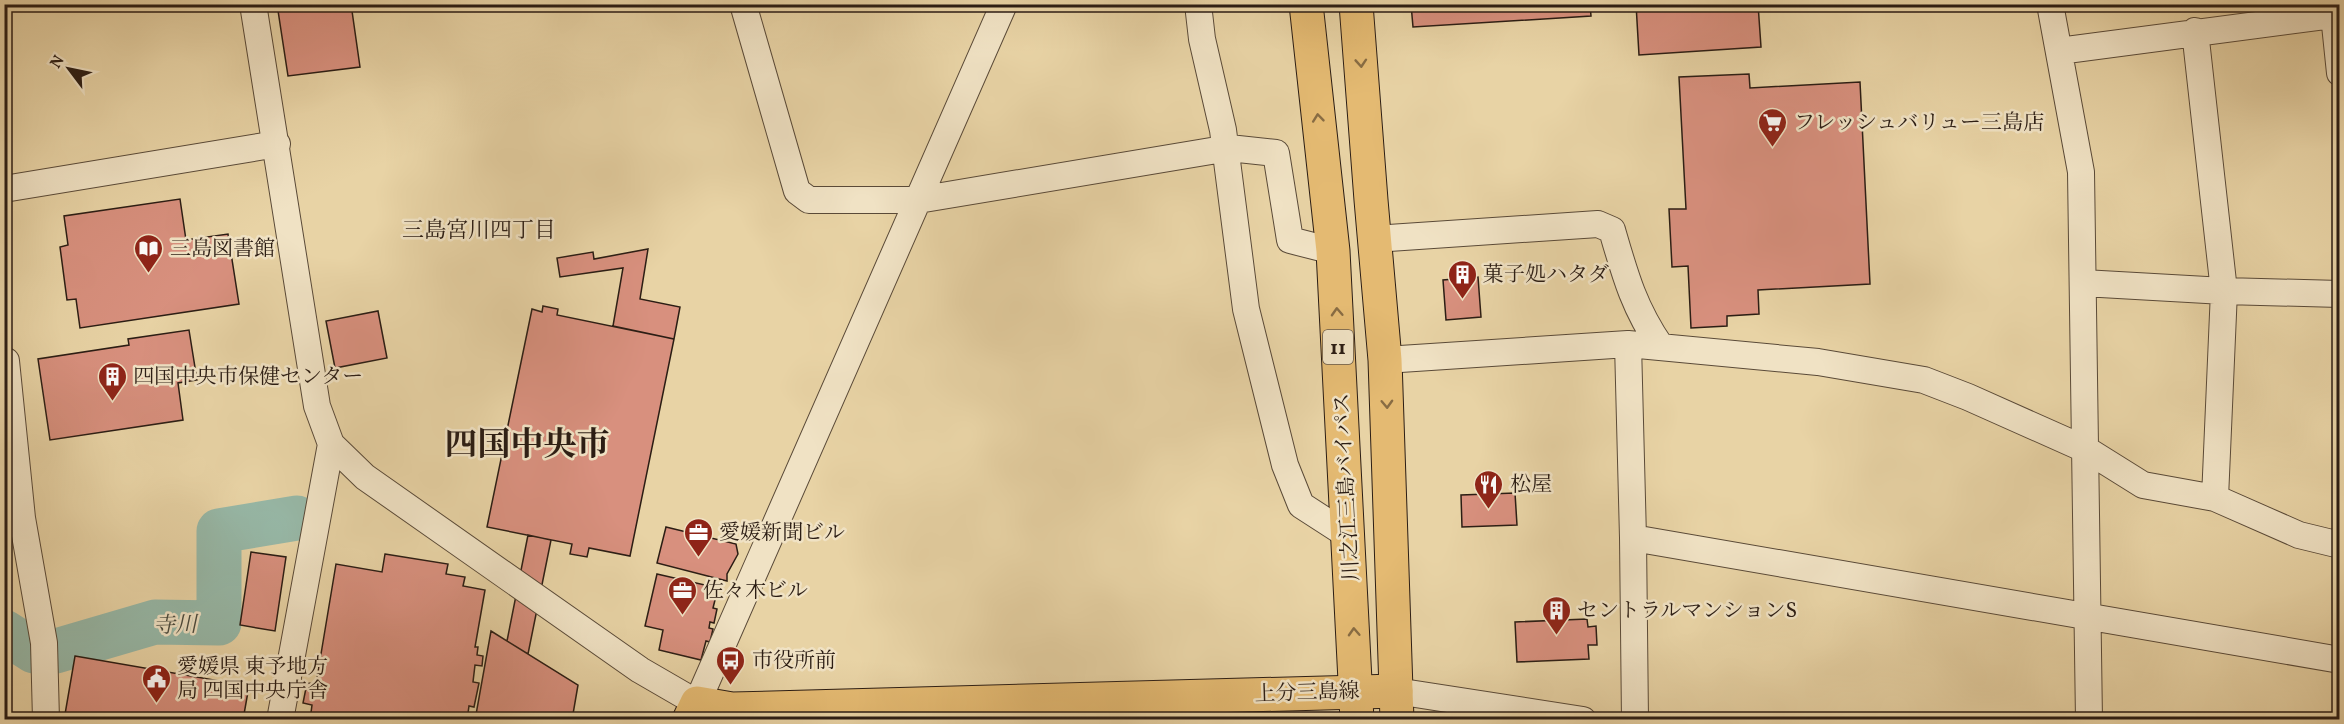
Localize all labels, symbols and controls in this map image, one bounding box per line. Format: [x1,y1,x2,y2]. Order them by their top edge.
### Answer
north arrow [39,39,99,99]
text: N [46,51,71,73]
one-way arrow [1354,58,1367,67]
supermarket icon: フレッシュバリュー三島店 [1757,106,1789,148]
place label: フレッシュバリュー三島店 [1794,109,2044,138]
one-way arrow [1312,113,1325,122]
district label: 三島宮川四丁目 [402,216,556,247]
library icon: 三島図書館 [133,232,165,274]
place label: 三島図書館 [170,235,275,264]
building icon: 菓子処ハタダ [1446,258,1478,300]
place label: 菓子処ハタダ [1483,261,1609,290]
one-way arrow [1330,307,1343,316]
road number: 11 [1323,330,1353,364]
building icon: 四国中央市保健センター [96,360,128,402]
place label: 四国中央市保健センター [133,363,363,392]
street label: 川之江三島バイパス [1328,392,1367,582]
one-way arrow [1380,399,1393,408]
district label: 四国中央市 [445,424,610,470]
restaurant icon: 松屋 [1473,468,1505,510]
place label: 松屋 [1510,471,1552,500]
office icon: 愛媛新聞ビル [682,516,714,558]
place label: 愛媛新聞ビル [719,519,845,548]
office icon: 佐々木ビル [666,574,698,616]
place label: 佐々木ビル [703,577,808,606]
building icon: セントラルマンションS [1540,594,1572,636]
place label: セントラルマンションS [1577,597,1797,626]
water label: 寺川 [153,610,200,643]
one-way arrow [1347,628,1360,637]
bus stop icon: 市役所前 [715,644,747,686]
place label: 市役所前 [752,647,836,676]
place label: 愛媛県 東予地方 局 四国中央庁舎 [177,653,328,706]
public building icon: 愛媛県 東予地方 局 四国中央庁舎 [140,662,172,704]
street label: 上分三島線 [1254,677,1360,710]

